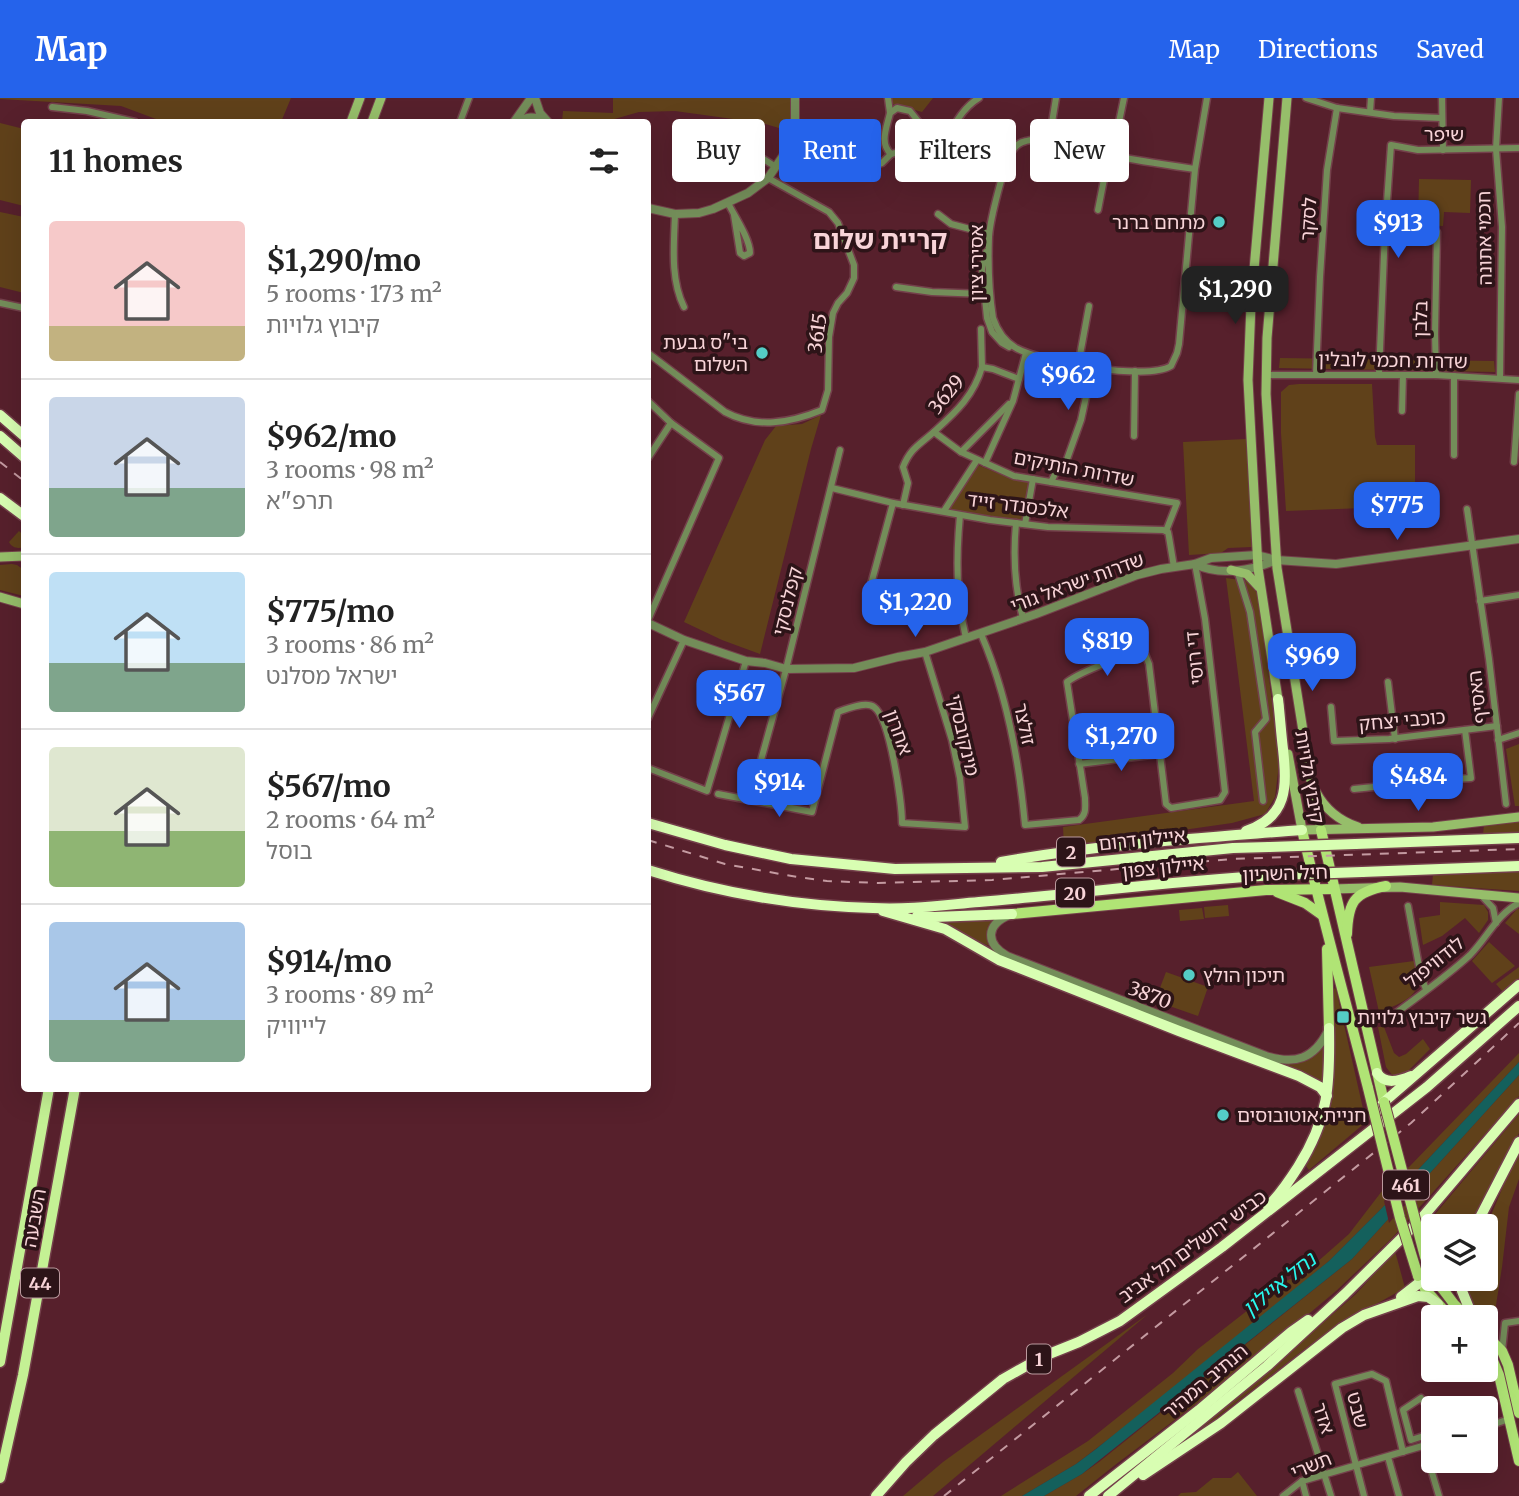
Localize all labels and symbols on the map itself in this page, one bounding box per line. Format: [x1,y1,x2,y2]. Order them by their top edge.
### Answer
street label: שיפר [1424,122,1464,146]
street label: חכמי אתונה [1471,191,1497,285]
street label: לסקר [1295,196,1321,242]
pin: $913 [1357,200,1439,260]
place label: מתחם ברנר [1112,210,1205,234]
marker: מתחם ברנר [1211,214,1227,230]
district label: קריית שלום [813,223,947,256]
street label: אסירי ציון [964,224,988,302]
pin: $1,290 [1178,266,1292,326]
street label: בלבן [1408,300,1432,338]
street label: 3615 [802,312,832,354]
place label: בי"ס גבעת השלום [663,330,748,376]
marker: בי"ס גבעת השלום [754,345,770,361]
street label: שדרות חכמי לובלין [1318,347,1468,373]
pin: $962 [1027,352,1109,412]
street label: 3629 [923,369,969,419]
street label: שדרות הותיקים [1012,445,1136,491]
pin: $775 [1356,482,1438,542]
street label: אלכסנדר זייד [966,487,1070,523]
street label: שדרות ישראל גורי [1007,547,1147,617]
street label: קפלנסקי [767,564,807,638]
pin: $1,220 [858,580,972,639]
pin: $819 [1066,618,1148,678]
street label: די רוסי [1179,630,1209,686]
pin: $969 [1271,634,1353,693]
street label: האסיף [1462,669,1492,725]
pin: $567 [698,670,780,730]
street label: מינקובסקי [943,692,985,778]
street label: זולצר [1009,701,1041,747]
street label: כוכבי יצחק [1358,704,1446,736]
street label: אחרון [880,706,918,758]
pin: $1,270 [1064,714,1178,773]
street label: קיבוץ גלויות [1290,729,1330,826]
pin: $484 [1377,754,1459,813]
pin: $914 [738,760,820,819]
street label: איילון דרום [1097,823,1187,855]
road number: 2 [1057,838,1085,866]
street label: איילון צפון [1121,851,1205,883]
street label: חיל השריון [1242,860,1328,886]
road number: 20 [1056,878,1094,908]
street label: לודוויפול [1399,931,1469,993]
place label: תיכון הולץ [1203,963,1285,987]
marker: תיכון הולץ [1181,967,1197,983]
street label: 3870 [1125,976,1175,1014]
place label: גשר קיבוץ גלויות [1357,1005,1486,1029]
marker: גשר קיבוץ גלויות [1335,1009,1351,1025]
place label: חניית אוטובוסים [1237,1103,1367,1127]
marker: חניית אוטובוסים [1215,1107,1231,1123]
road number: 461 [1383,1170,1429,1200]
street label: כביש ירושלים תל אביב [1113,1184,1271,1308]
street label: השבעה [17,1187,51,1249]
water label: נחל איילון [1237,1245,1323,1322]
road number: 44 [21,1268,59,1298]
street label: הנתיב המהיר [1158,1339,1252,1423]
road number: 1 [1027,1344,1051,1374]
street label: שבט [1342,1389,1374,1431]
street label: אדר [1308,1399,1340,1437]
street label: תשרי [1287,1446,1335,1484]

